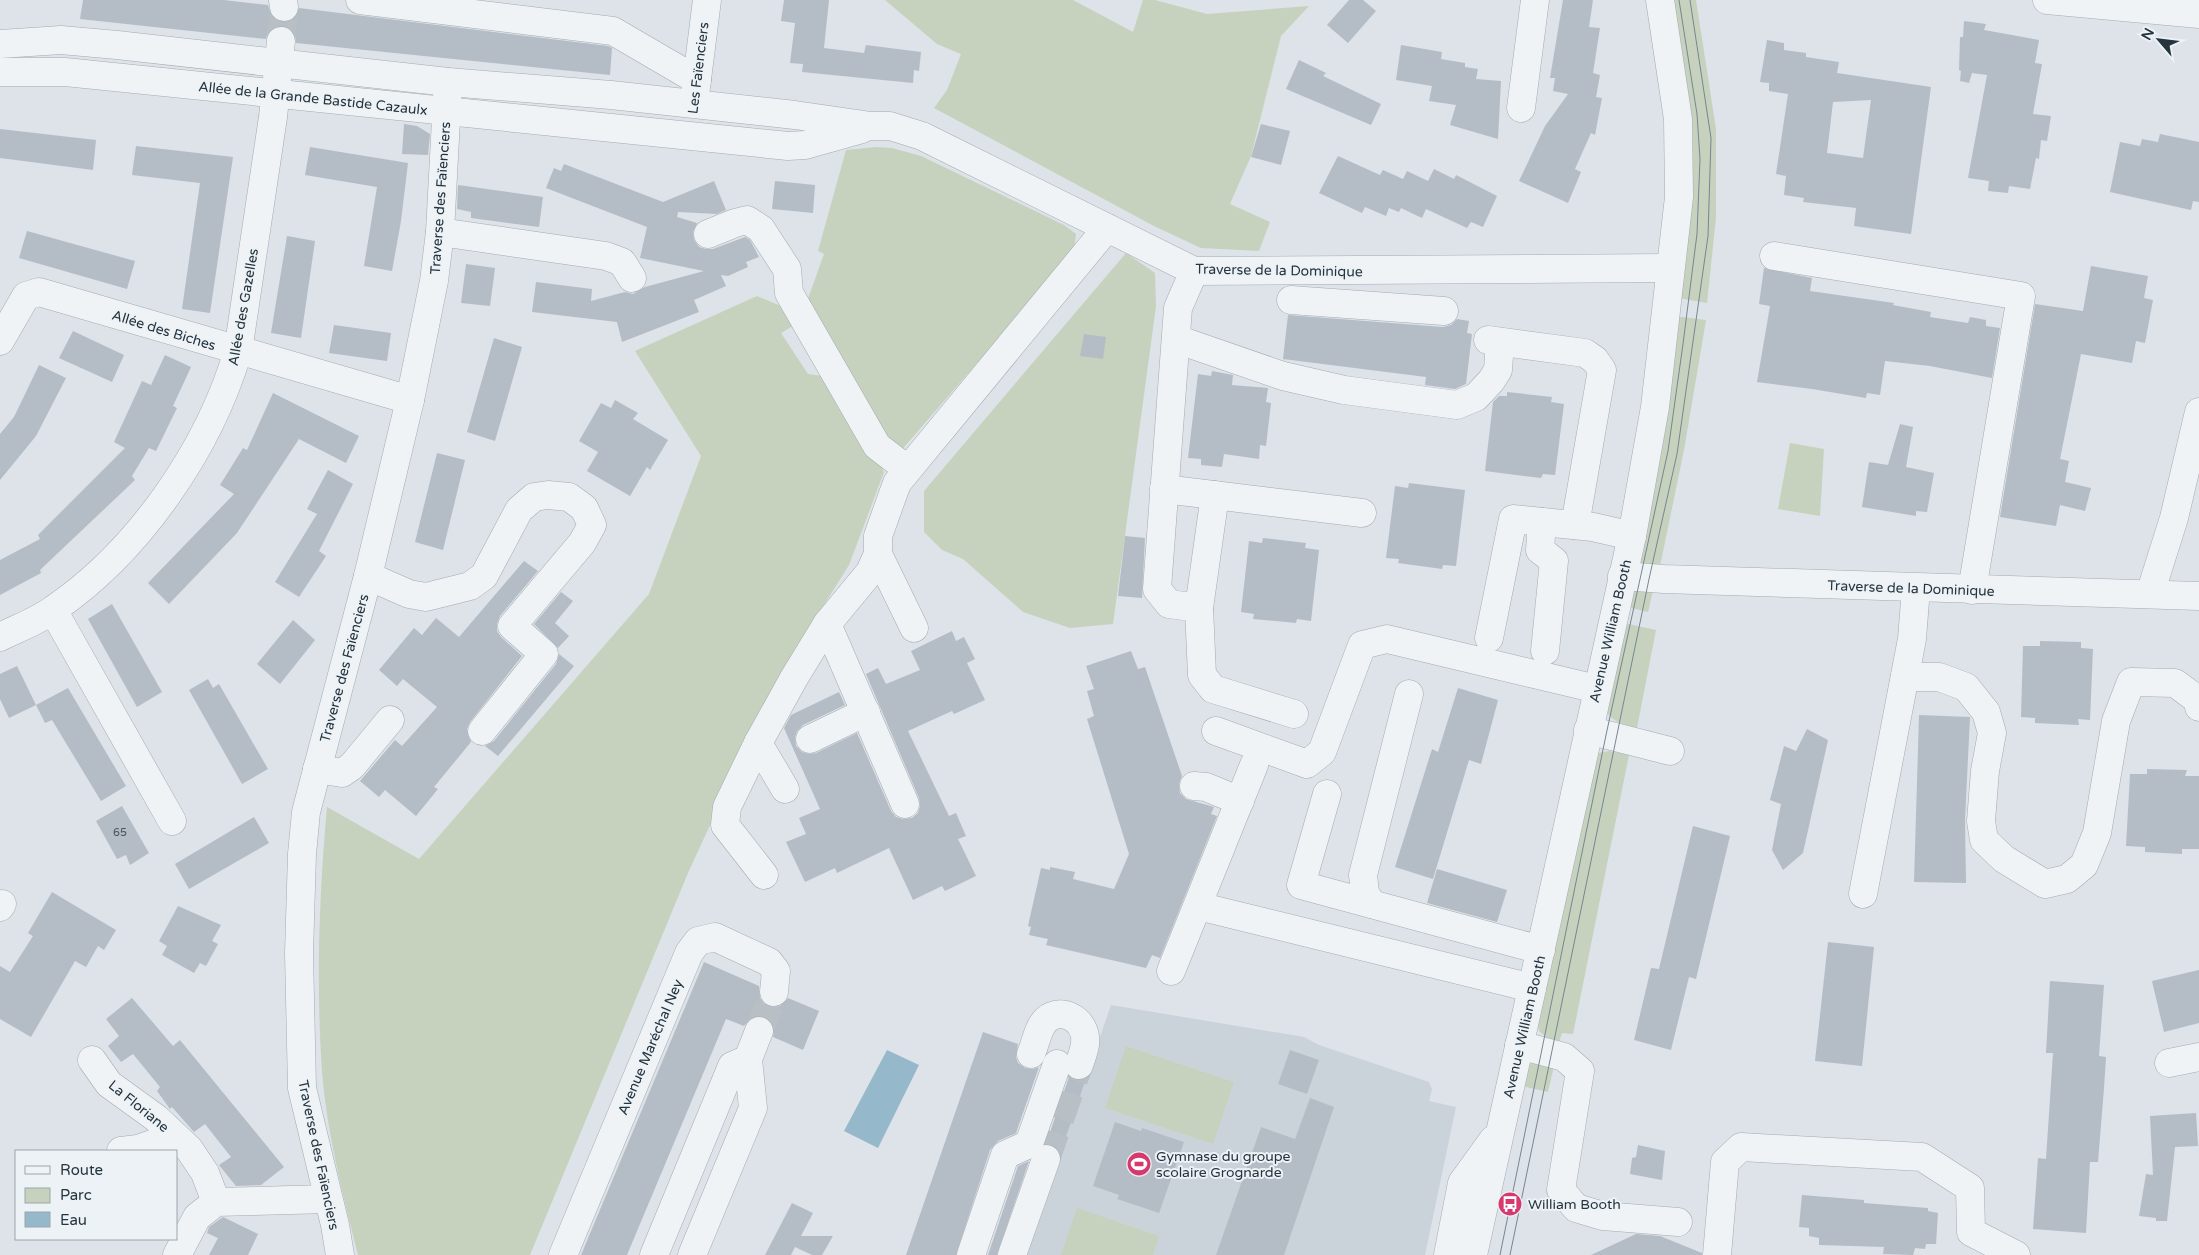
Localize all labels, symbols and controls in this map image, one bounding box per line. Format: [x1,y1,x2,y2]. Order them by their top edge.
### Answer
north arrow [2134,15,2184,65]
street label: Les Faïenciers [684,21,713,115]
text: N [2138,25,2158,43]
street label: Allée de la Grande Bastide Cazaulx [197,78,428,119]
street label: Traverse des Faïenciers [427,121,454,275]
street label: Allée des Gazelles [225,247,262,367]
street label: Traverse de la Dominique [1195,261,1363,280]
street label: Allée des Biches [110,307,218,354]
street label: Avenue William Booth [1586,558,1635,704]
street label: Traverse de la Dominique [1827,577,1995,600]
street label: Traverse des Faïenciers [316,592,373,744]
house number: 65 [113,826,127,839]
street label: Avenue William Booth [1500,954,1549,1100]
street label: Avenue Maréchal Ney [614,976,687,1118]
street label: La Floriane [105,1077,173,1136]
street label: Traverse des Faïenciers [294,1079,343,1232]
place label: Gymnase du groupe scolaire Grognarde [1156,1148,1291,1181]
legend [15,1150,178,1240]
sports icon: Gymnase du groupe scolaire Grognarde [1126,1151,1152,1177]
text: Route [60,1161,103,1179]
text: Parc [60,1186,92,1204]
bus stop icon: William Booth [1497,1191,1523,1217]
place label: William Booth [1528,1196,1621,1213]
text: Eau [60,1211,87,1229]

